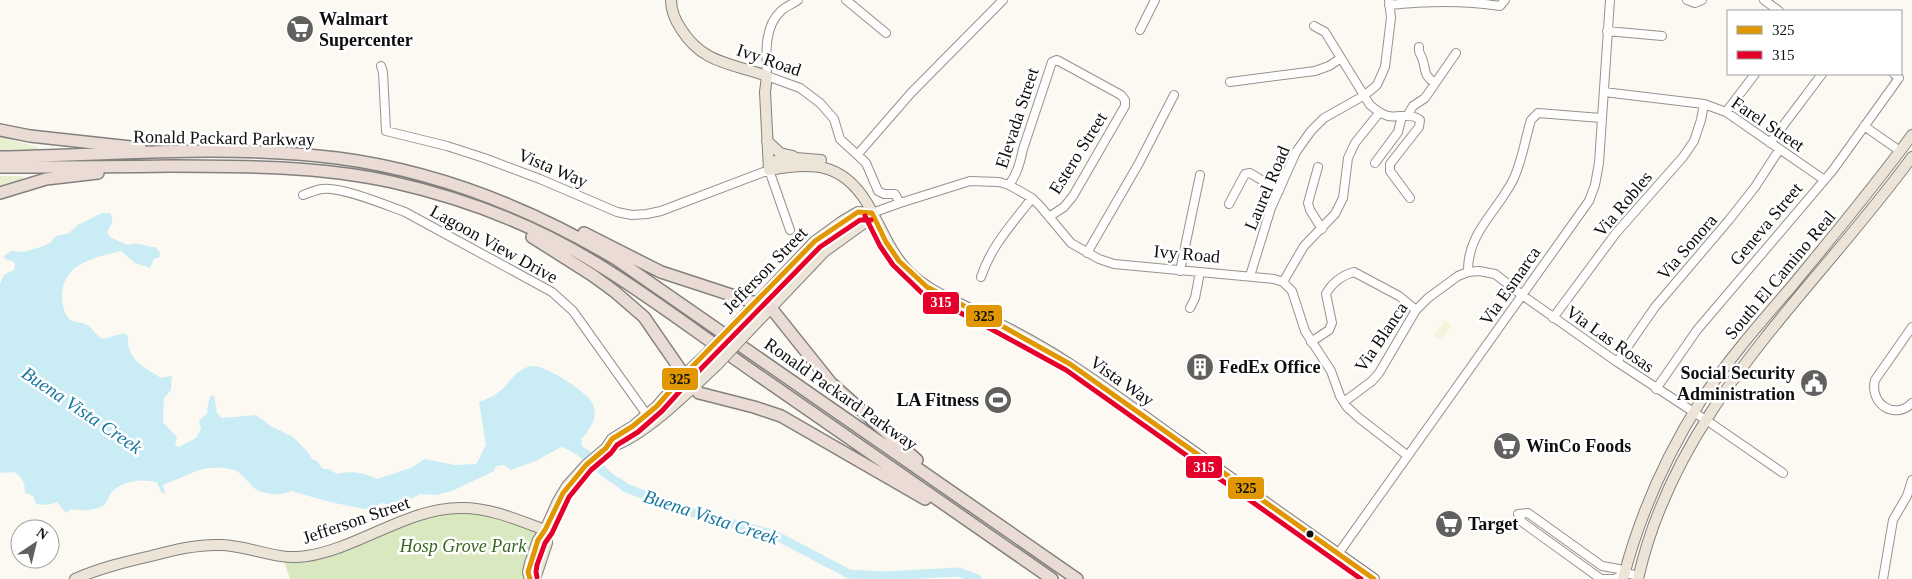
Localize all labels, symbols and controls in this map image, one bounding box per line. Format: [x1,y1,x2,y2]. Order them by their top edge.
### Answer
place label: Walmart Supercenter [319,9,413,50]
legend [1727,10,1902,75]
supermarket icon: Walmart Supercenter [285,14,315,44]
text: 325 [1772,22,1795,38]
street label: Ivy Road [734,40,804,80]
text: 315 [1772,47,1795,63]
street label: Elevada Street [991,65,1043,171]
street label: Farel Street [1728,92,1808,156]
street label: Estero Street [1045,108,1111,198]
street label: Ronald Packard Parkway [133,126,315,150]
street label: Laurel Road [1240,143,1294,233]
street label: Vista Way [515,144,591,192]
street label: Via Robles [1590,167,1656,241]
street label: Geneva Street [1726,179,1806,269]
street label: Lagoon View Drive [427,201,561,287]
street label: South El Camino Real [1720,207,1840,343]
street label: Via Sonora [1653,210,1721,284]
street label: Jefferson Street [719,223,811,317]
street label: Ivy Road [1153,241,1221,267]
street label: Via Esmarca [1476,243,1544,329]
line badge: 315 [922,291,960,315]
text: 315 [931,295,952,310]
street label: Via Blanca [1351,298,1411,376]
street label: Via Las Rosas [1562,301,1658,377]
line badge: 325 [965,304,1003,328]
text: 325 [974,309,995,324]
street label: Ronald Packard Parkway [761,334,921,454]
street label: Vista Way [1086,352,1158,410]
building icon: FedEx Office [1185,352,1215,382]
place label: FedEx Office [1219,357,1320,377]
water label: Buena Vista Creek [18,362,147,458]
place label: Social Security Administration [1677,363,1795,404]
line badge: 325 [661,367,699,391]
public building icon: Social Security Administration [1799,368,1829,398]
text: 325 [670,372,691,387]
sports icon: LA Fitness [983,385,1013,415]
place label: LA Fitness [896,390,979,410]
supermarket icon: WinCo Foods [1492,431,1522,461]
place label: WinCo Foods [1526,436,1631,456]
line badge: 315 [1185,455,1223,479]
text: 315 [1194,460,1215,475]
line badge: 325 [1227,476,1265,500]
text: 325 [1236,481,1257,496]
water label: Buena Vista Creek [641,485,782,549]
street label: Jefferson Street [300,492,412,548]
supermarket icon: Target [1434,509,1464,539]
place label: Target [1468,514,1518,534]
north arrow [10,519,60,569]
text: N [34,525,51,543]
unlabelled marker [1305,529,1315,539]
park label: Hosp Grove Park [399,536,527,556]

